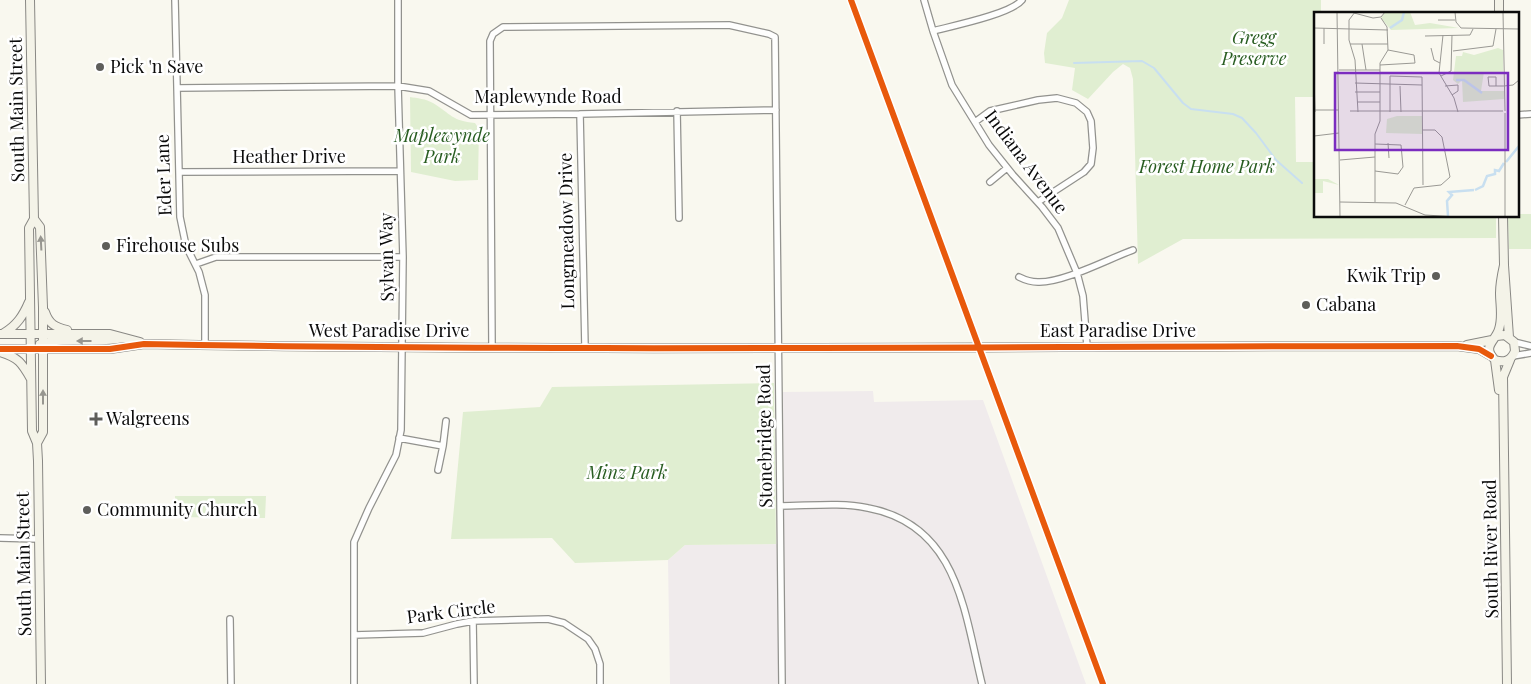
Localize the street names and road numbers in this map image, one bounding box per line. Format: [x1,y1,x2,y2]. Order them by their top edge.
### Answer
street label: South Main Street [3,37,29,183]
street label: Maplewynde Road [474,84,622,108]
street label: Indiana Avenue [980,105,1074,218]
street label: Eder Lane [150,134,176,216]
street label: Heather Drive [232,144,346,168]
street label: Longmeadow Drive [553,152,579,310]
street label: Sylvan Way [373,212,399,302]
street label: West Paradise Drive [308,318,469,342]
street label: East Paradise Drive [1040,318,1196,342]
street label: Stonebridge Road [751,364,777,508]
street label: South River Road [1477,479,1503,619]
street label: South Main Street [10,491,36,637]
street label: Park Circle [405,594,497,628]

